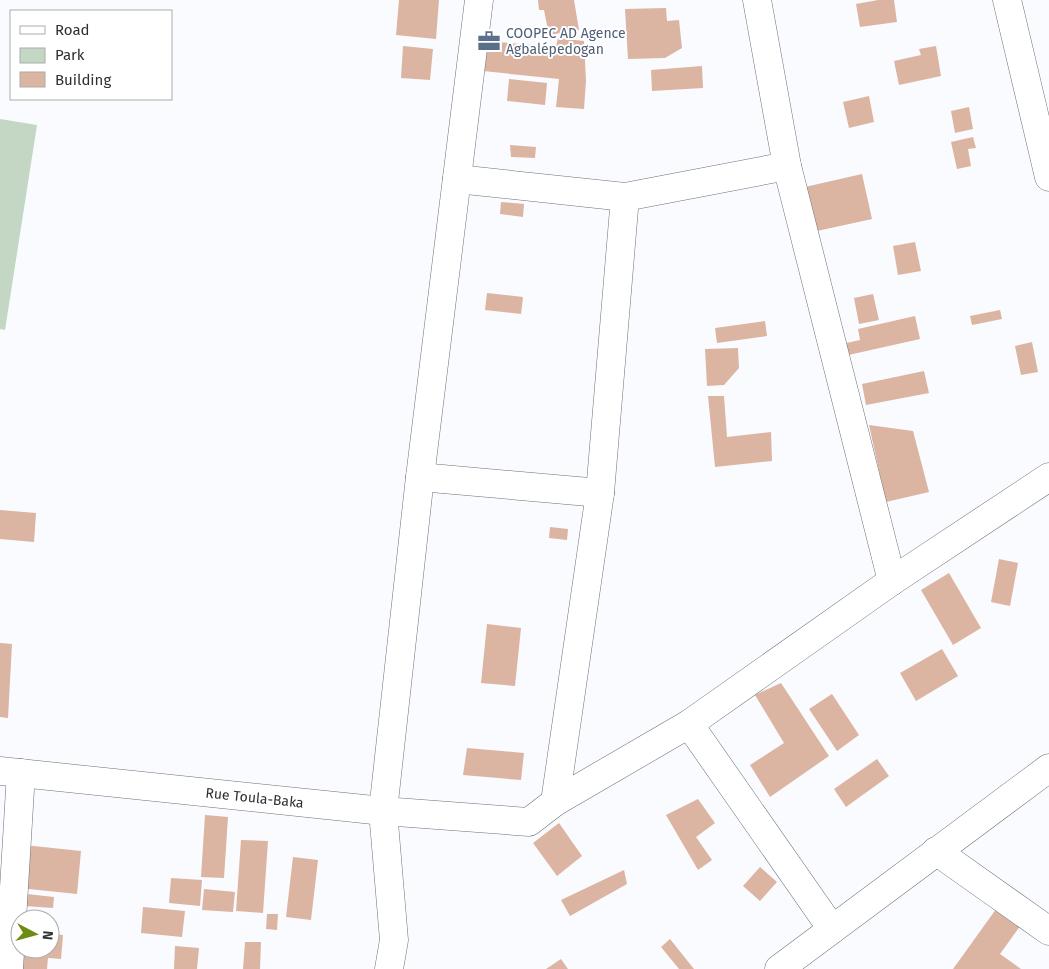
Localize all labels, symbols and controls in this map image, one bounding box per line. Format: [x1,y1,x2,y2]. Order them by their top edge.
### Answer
legend [10,10,172,100]
text: Road [55,21,90,39]
place label: COOPEC AD Agence Agbalépedogan [506,25,626,58]
office icon: COOPEC AD Agence Agbalépedogan [476,28,502,54]
text: Park [55,46,85,64]
text: Building [55,71,111,89]
street label: Rue Toula-Baka [205,784,305,811]
north arrow [10,909,60,959]
text: N [38,930,56,941]

